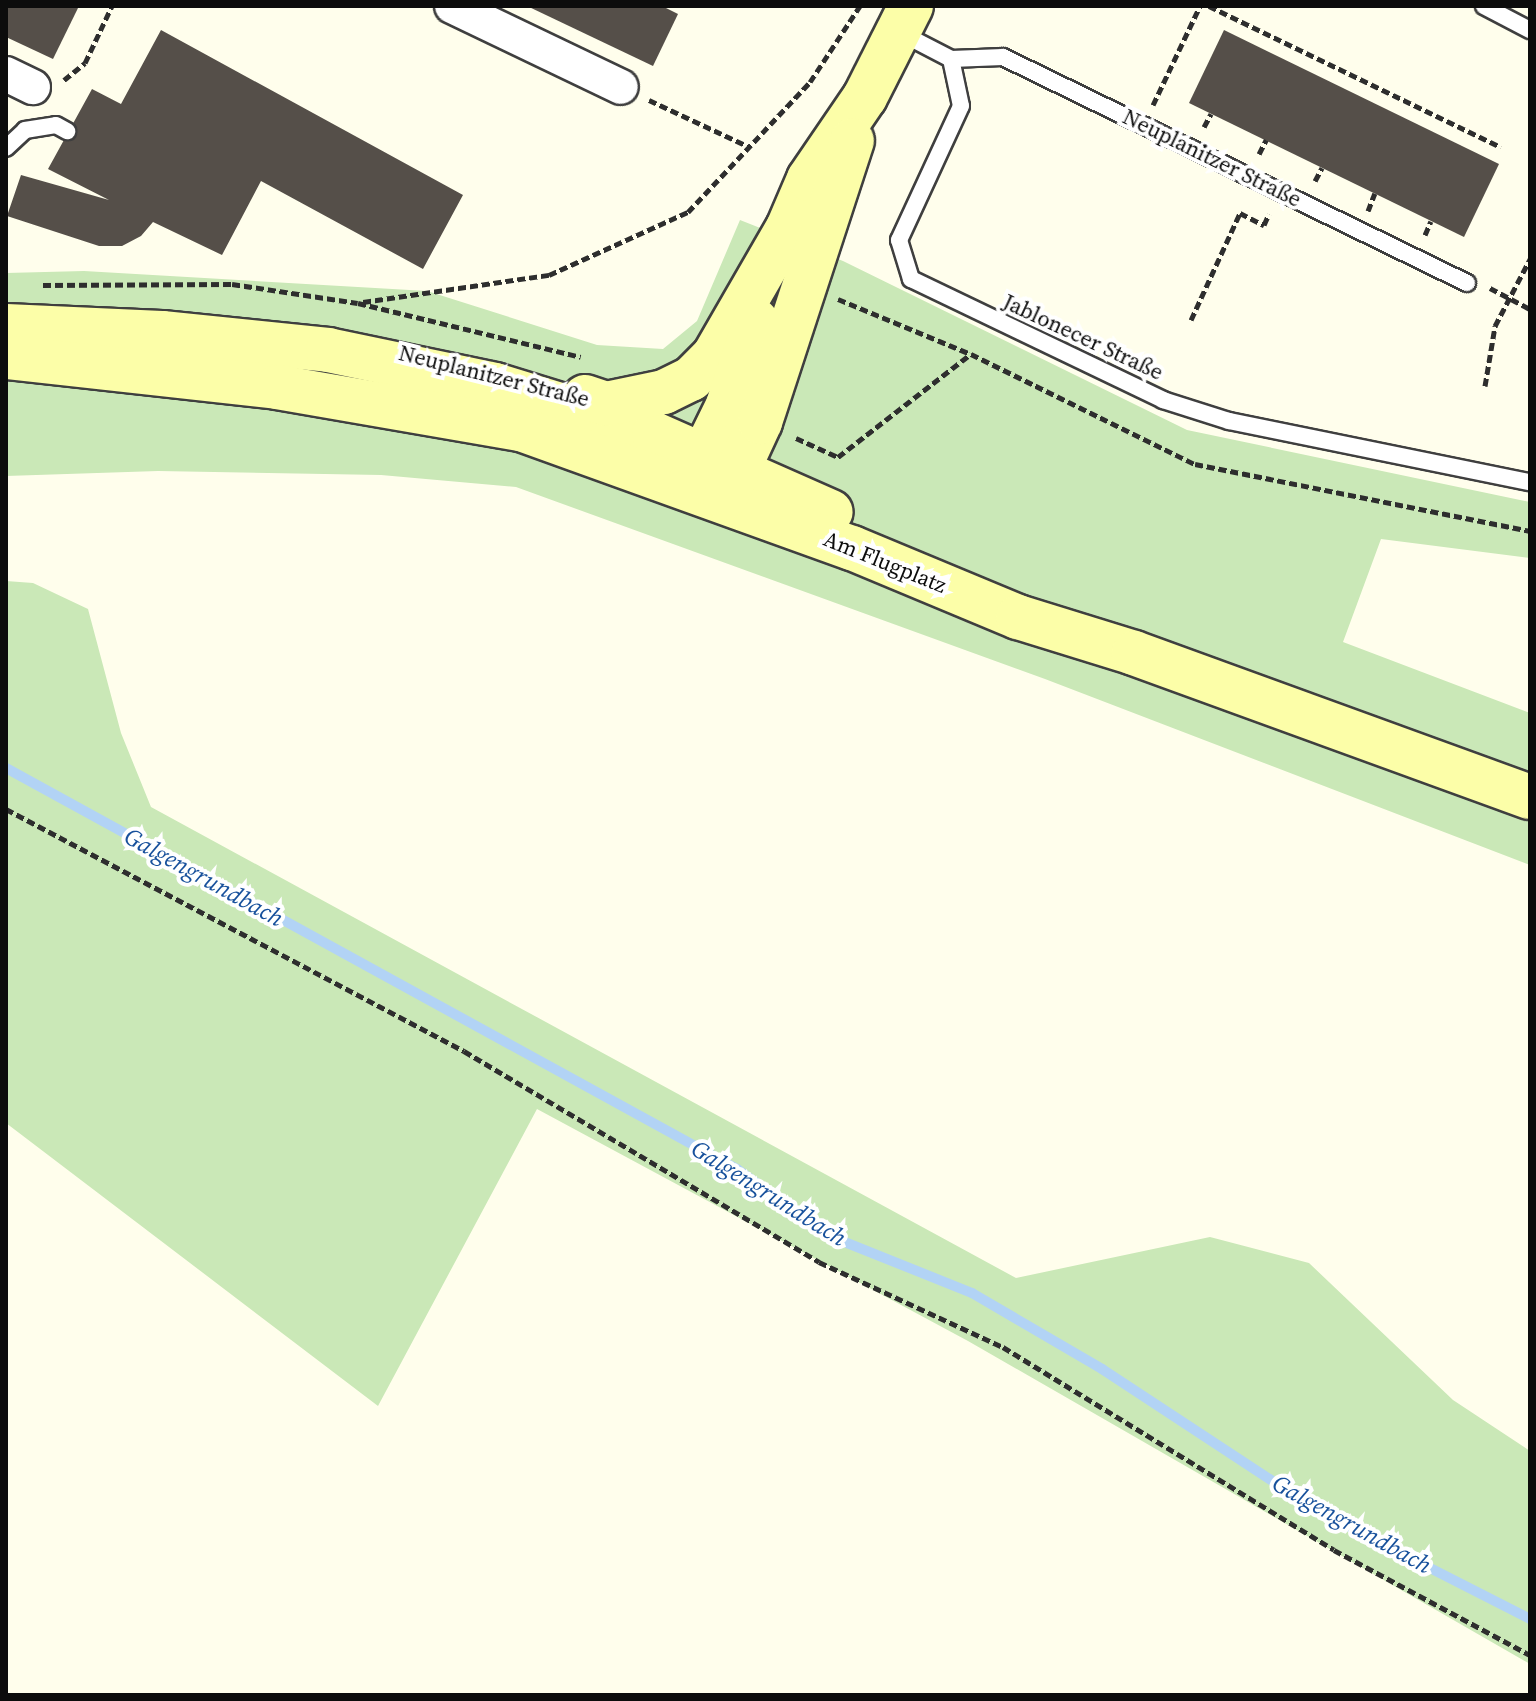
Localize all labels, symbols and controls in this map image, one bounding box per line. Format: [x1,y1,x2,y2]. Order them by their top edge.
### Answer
street label: Neuplanitzer Straße [1118,103,1306,213]
street label: Jablonecer Straße [999,288,1167,386]
street label: Neuplanitzer Straße [396,340,592,412]
street label: Am Flugplatz [820,525,950,599]
water label: Galgengrundbach [119,821,289,933]
water label: Galgengrundbach [686,1134,852,1252]
water label: Galgengrundbach [1267,1468,1437,1580]

